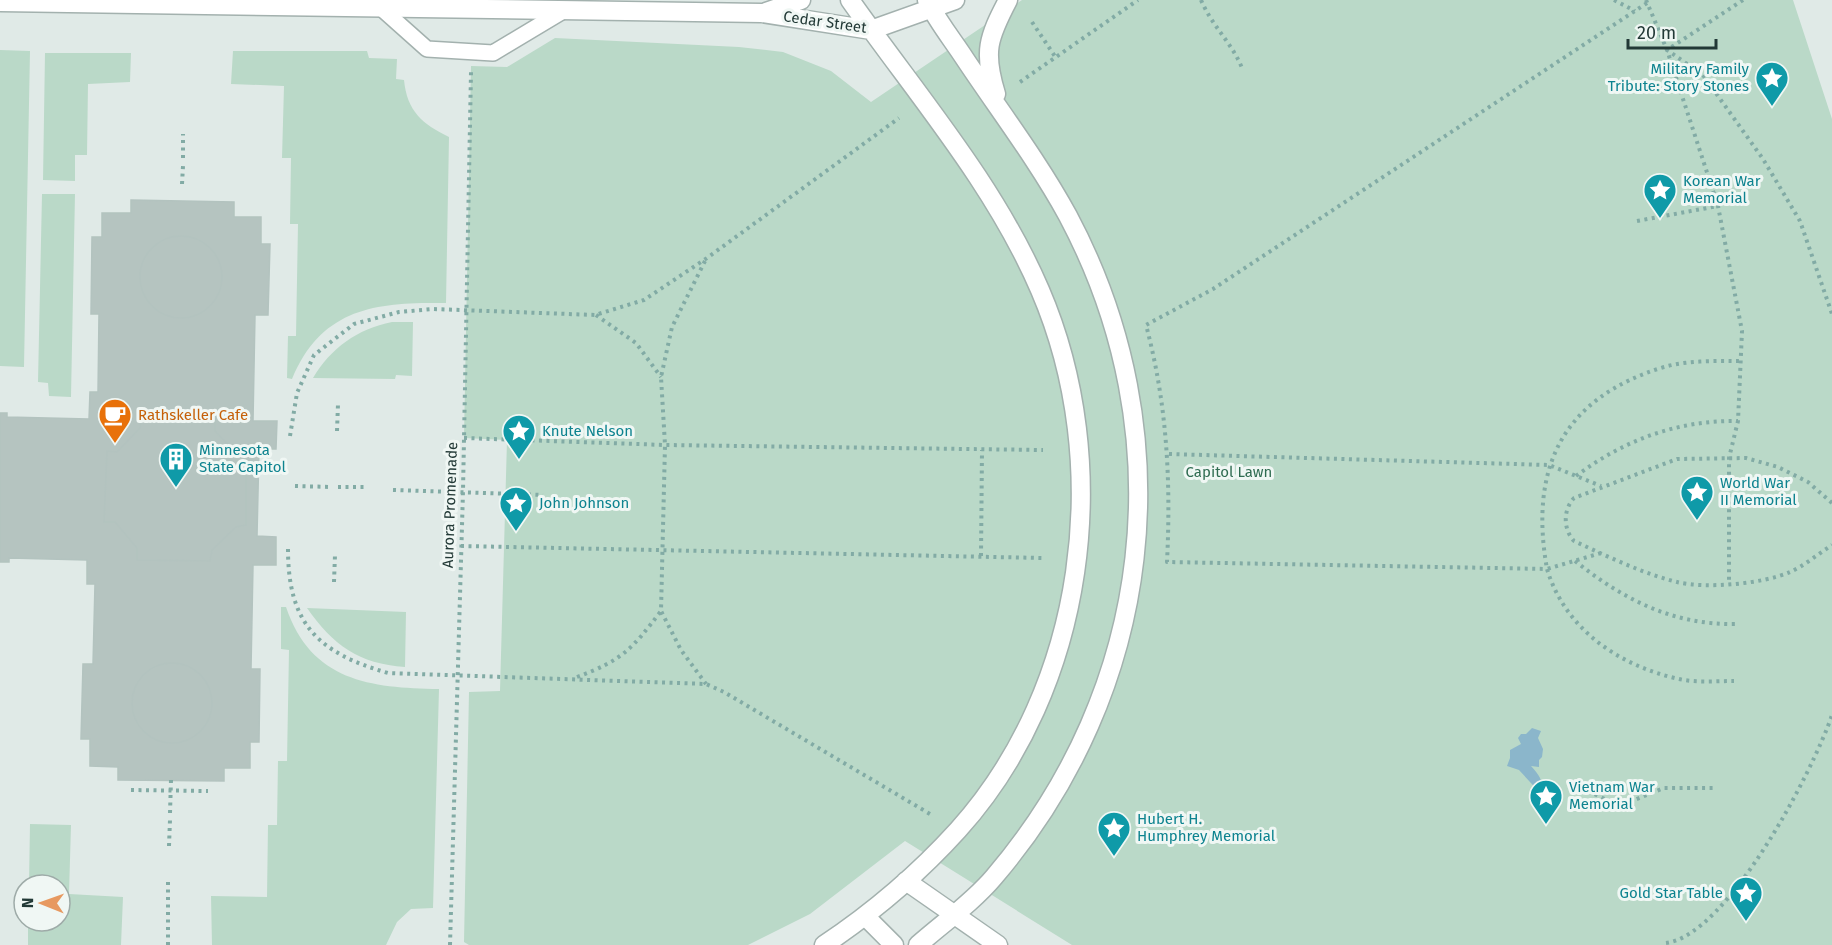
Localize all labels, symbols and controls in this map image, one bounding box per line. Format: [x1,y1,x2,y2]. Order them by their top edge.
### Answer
street label: Cedar Street [782,7,868,37]
scale bar [1628,12,1716,50]
text: 20 m [1637,22,1676,44]
place label: Military Family Tribute: Story Stones [1608,60,1750,95]
place icon: Military Family Tribute: Story Stones [1754,60,1790,107]
place icon: Korean War Memorial [1642,172,1678,219]
place label: Korean War Memorial [1683,172,1761,207]
cafe icon: Rathskeller Cafe [97,397,133,444]
place label: Rathskeller Cafe [138,406,248,424]
place icon: Knute Nelson [501,413,537,460]
place label: Knute Nelson [542,422,633,440]
building icon: Minnesota State Capitol [158,441,194,488]
place label: Minnesota State Capitol [199,441,286,476]
street label: Aurora Promenade [439,441,461,569]
park label: Capitol Lawn [1186,463,1272,481]
place icon: World War II Memorial [1679,474,1715,521]
place label: World War II Memorial [1720,474,1797,509]
place icon: John Johnson [498,485,534,532]
place label: John Johnson [539,494,629,512]
place icon: Vietnam War Memorial [1528,778,1564,825]
place label: Vietnam War Memorial [1569,778,1655,813]
place icon: Hubert H. Humphrey Memorial [1096,810,1132,857]
place label: Hubert H. Humphrey Memorial [1137,810,1276,845]
north arrow [12,873,72,933]
place icon: Gold Star Table [1728,875,1764,922]
place label: Gold Star Table [1620,884,1723,902]
text: N [18,897,37,908]

